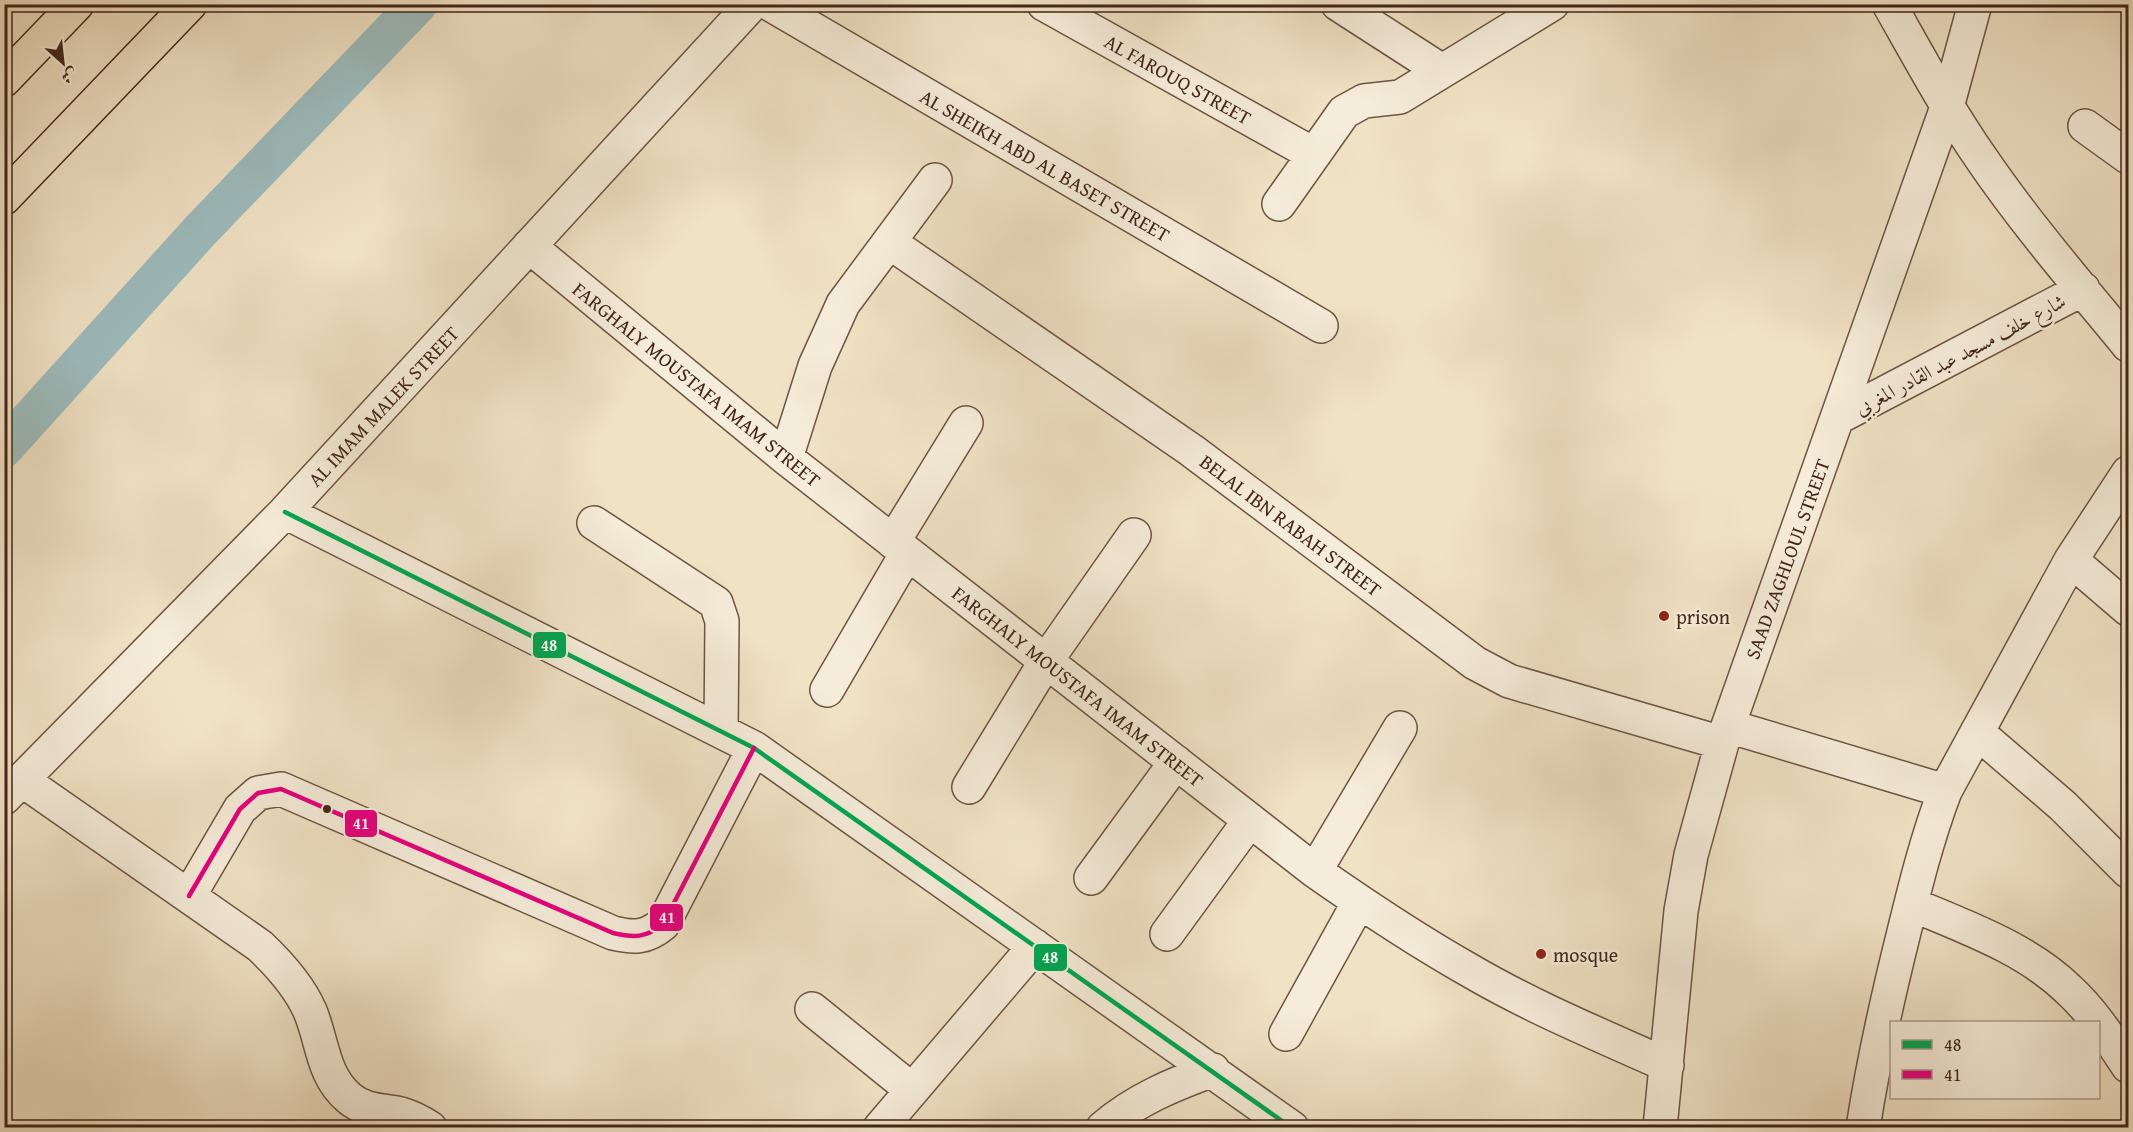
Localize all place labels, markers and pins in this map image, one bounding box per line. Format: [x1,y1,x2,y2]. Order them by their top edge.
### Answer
place label: prison [1676,602,1730,631]
marker: prison [1657,609,1671,623]
unlabelled marker [321,803,333,815]
place label: mosque [1553,940,1618,969]
marker: mosque [1534,947,1548,961]

